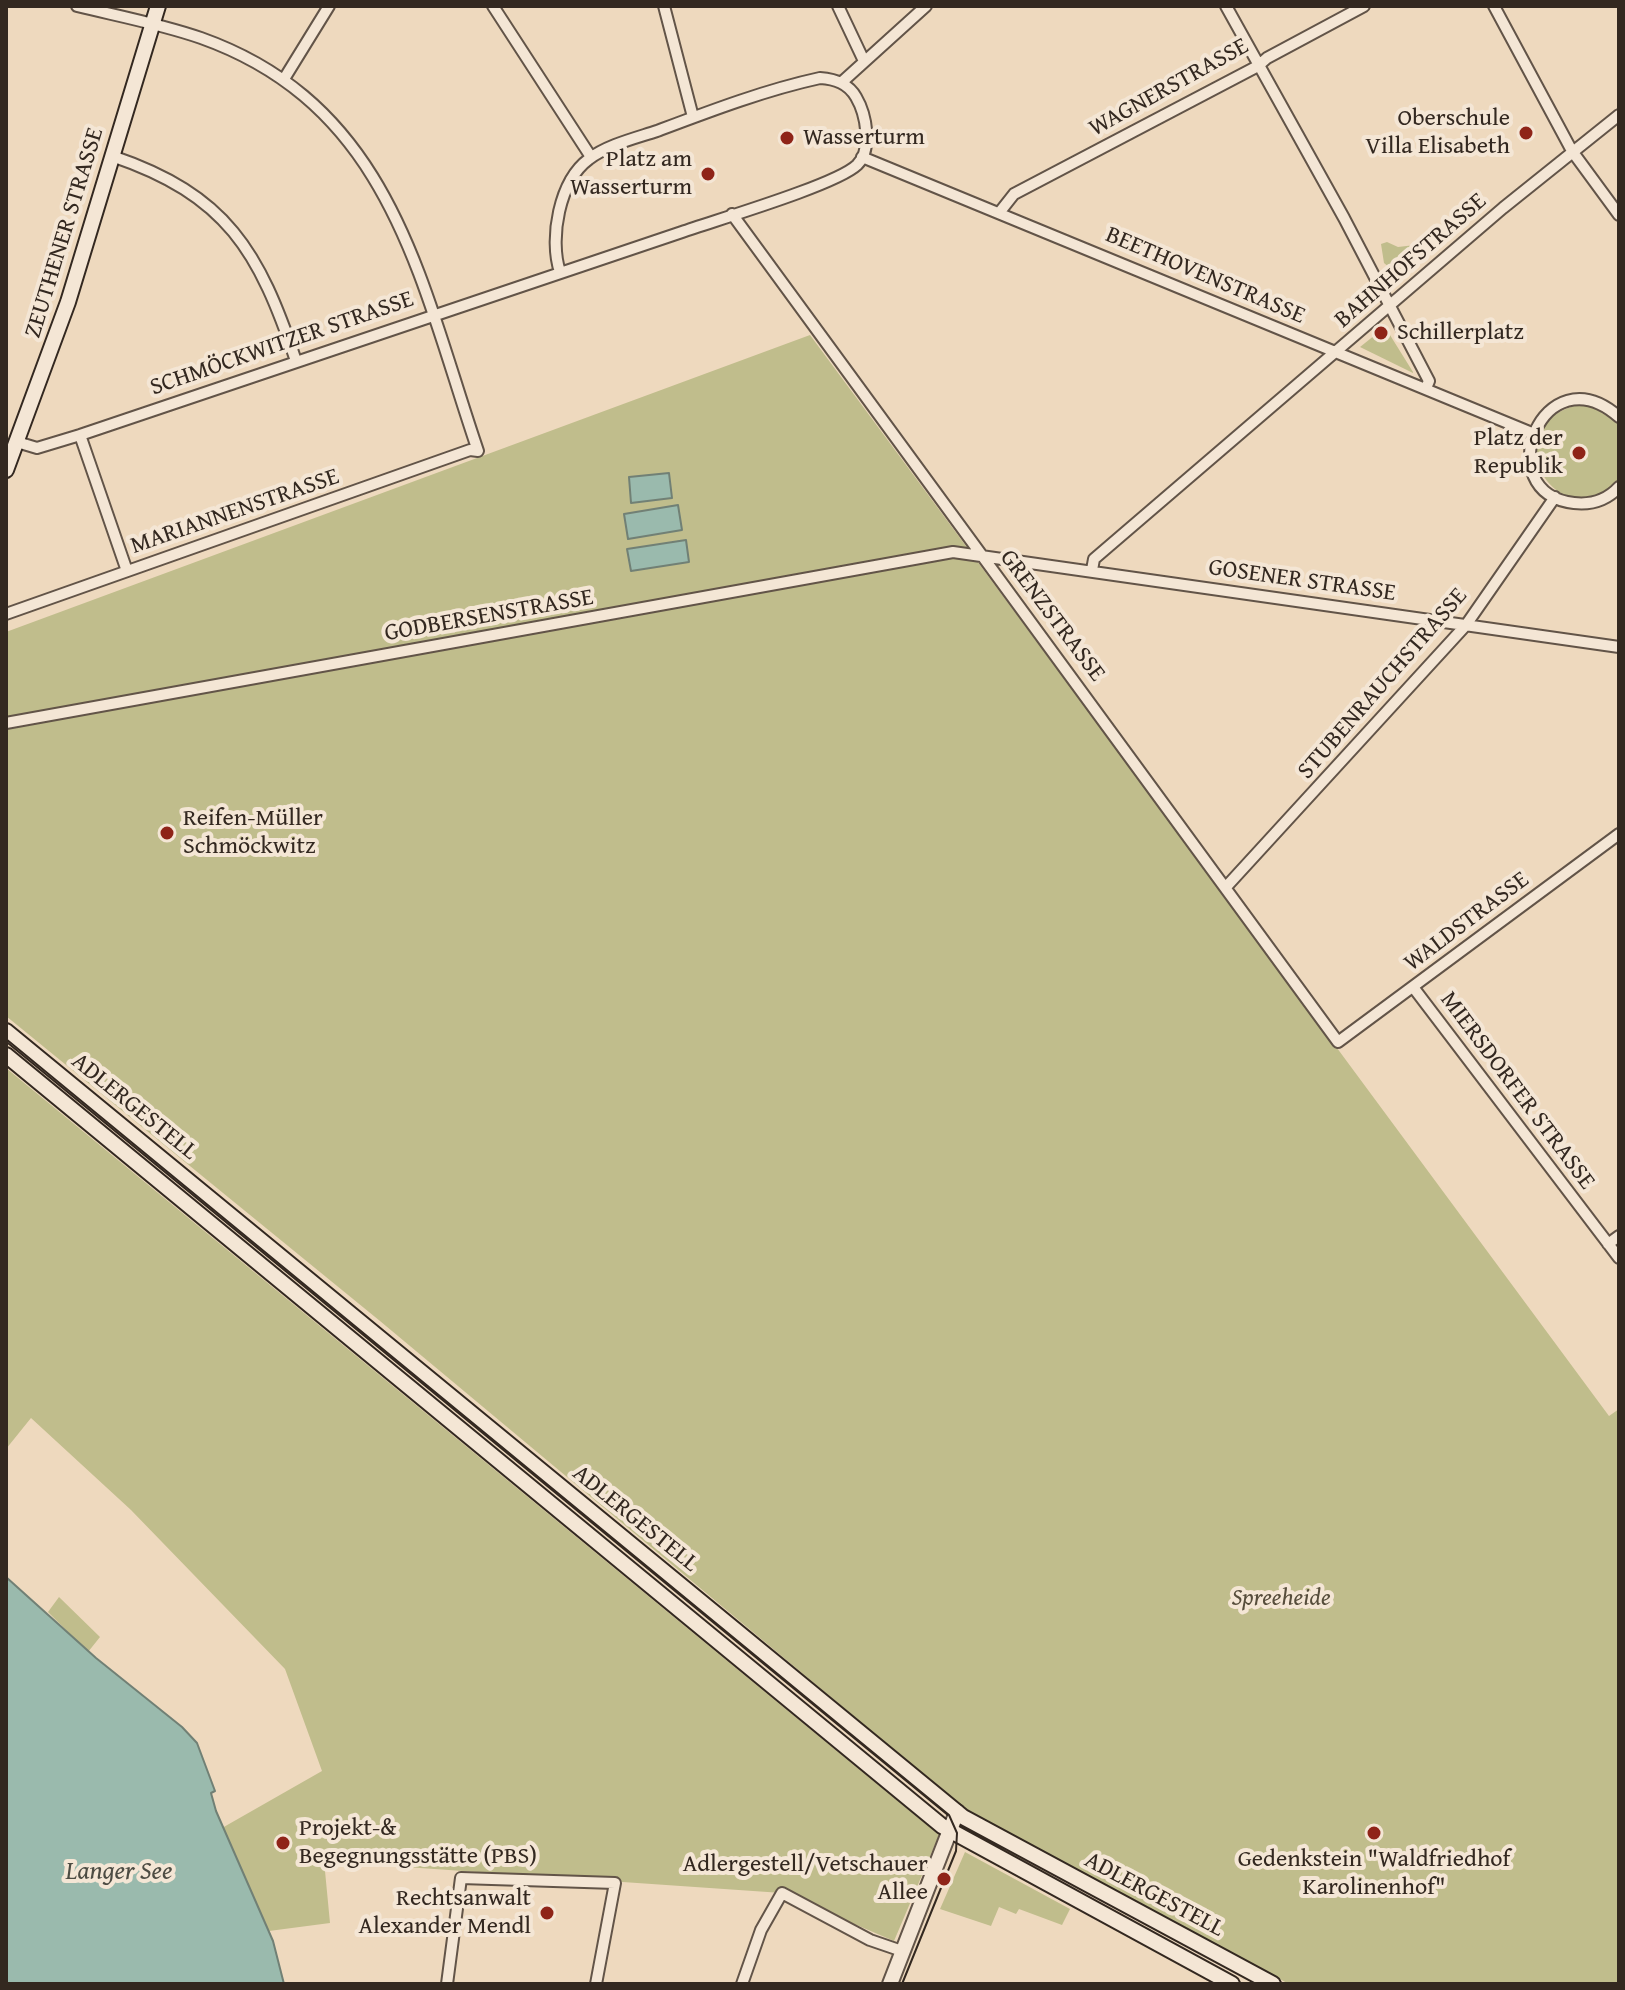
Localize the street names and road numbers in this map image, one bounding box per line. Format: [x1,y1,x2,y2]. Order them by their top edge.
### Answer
street label: WAGNERSTRASSE [1084,32,1254,144]
street label: ZEUTHENER STRASSE [19,124,111,342]
street label: BAHNHOFSTRASSE [1329,187,1493,335]
street label: BEETHOVENSTRASSE [1101,221,1309,331]
street label: SCHMÖCKWITZER STRASSE [147,285,417,403]
street label: MARIANNENSTRASSE [127,463,343,561]
street label: GRENZSTRASSE [993,544,1111,688]
street label: GOSENER STRASSE [1207,554,1397,608]
street label: GODBERSENSTRASSE [382,583,596,649]
street label: STUBENRAUCHSTRASSE [1292,583,1474,785]
street label: WALDSTRASSE [1399,866,1535,978]
street label: MIERSDORFER STRASSE [1433,987,1601,1195]
street label: ADLERGESTELL [65,1047,203,1167]
street label: ADLERGESTELL [566,1459,704,1579]
street label: ADLERGESTELL [1079,1846,1229,1944]

